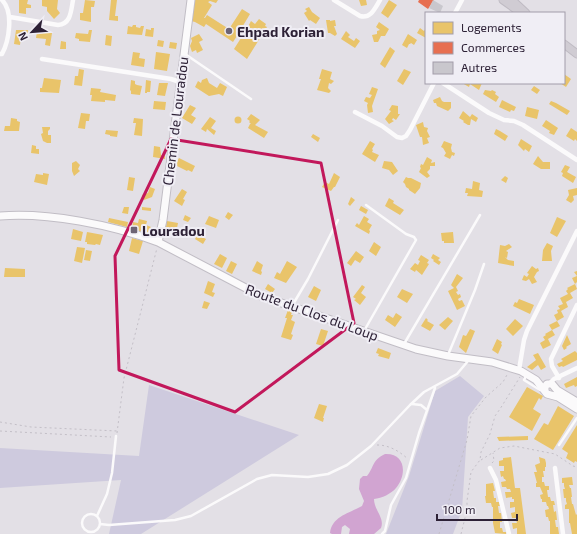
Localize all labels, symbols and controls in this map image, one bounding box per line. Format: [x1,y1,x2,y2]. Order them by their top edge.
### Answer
north arrow [12,12,52,52]
legend [425,12,565,84]
text: Logements [461,20,522,34]
place label: Ehpad Korian [237,23,324,40]
marker: Ehpad Korian [224,26,234,36]
text: N [15,30,30,43]
text: Commerces [461,40,525,54]
street label: Chemin de Louradou [159,56,191,186]
text: Autres [461,60,497,74]
place label: Louradou [142,222,205,239]
marker: Louradou [129,225,139,235]
street label: Route du Clos du Loup [243,280,381,344]
scale bar [437,496,517,522]
text: 100 m [443,502,475,516]

